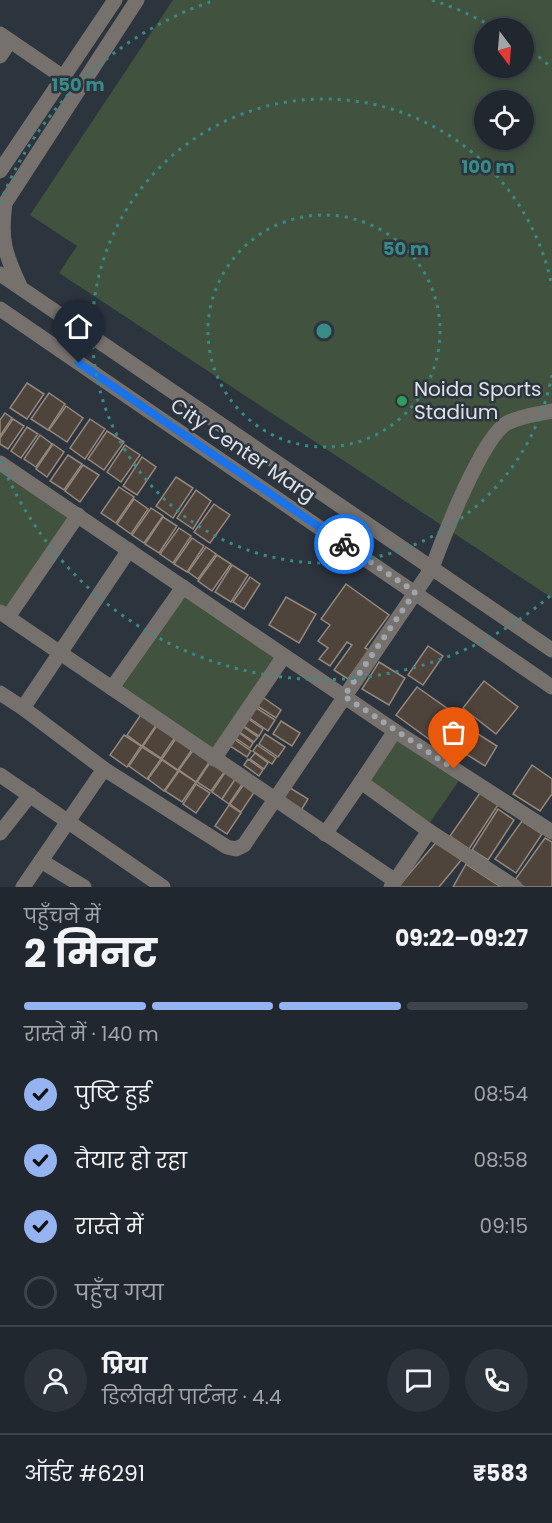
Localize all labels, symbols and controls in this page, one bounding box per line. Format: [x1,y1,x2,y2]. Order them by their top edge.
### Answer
north arrow [474,18,534,78]
map controls [474,18,534,150]
text: 150 m [51,72,105,97]
button: locate [474,90,534,150]
text: 100 m [461,154,515,179]
text: 50 m [383,236,429,261]
pin [53,301,104,363]
icon: home [62,310,95,343]
centre of rings [314,321,334,341]
place label: Noida Sports Stadium [414,375,541,426]
street label: City Center Marg [165,391,321,509]
marker: Noida Sports Stadium [395,394,409,408]
courier [314,514,374,574]
icon: bike [328,528,361,561]
pin [428,707,479,769]
icon: bag [437,716,470,749]
text: पहुँचने में [24,902,100,930]
text: 09:22–09:27 [395,923,528,954]
text: 2 मिनट [24,926,157,981]
text: रास्ते में · 140 m [24,1020,159,1048]
icon: check [24,1078,57,1111]
text: पुष्टि हुई [75,1079,150,1110]
text: 08:54 [473,1080,528,1108]
icon: check [24,1144,57,1177]
text: तैयार हो रहा [75,1145,187,1176]
text: 08:58 [473,1146,528,1174]
icon: check [24,1210,57,1243]
text: रास्ते में [75,1211,143,1242]
text: 09:15 [480,1212,528,1240]
text: पहुँच गया [75,1277,163,1308]
button: person [24,1349,87,1412]
button: chat [387,1349,450,1412]
button: phone [465,1349,528,1412]
text: प्रिया [102,1350,148,1381]
text: डिलीवरी पार्टनर · 4.4 [102,1383,281,1411]
text: ऑर्डर #6291 [24,1458,145,1489]
text: ₹583 [473,1458,528,1489]

